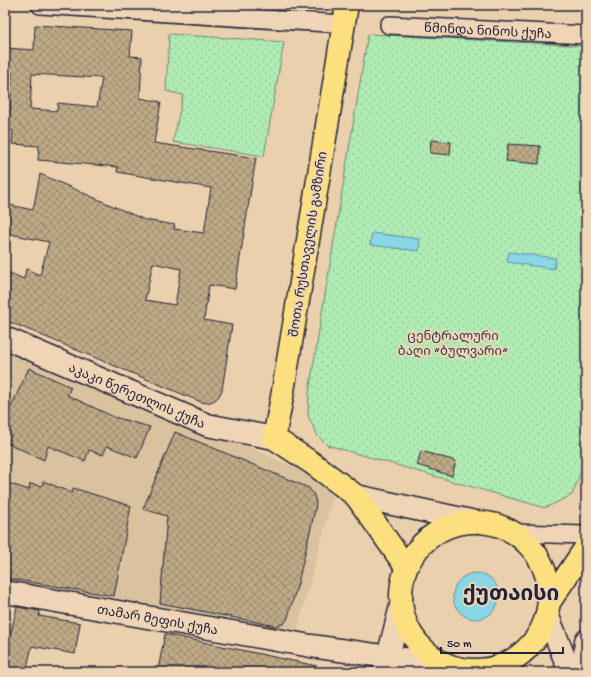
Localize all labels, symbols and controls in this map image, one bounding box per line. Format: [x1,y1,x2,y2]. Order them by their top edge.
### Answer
street label: წმინდა ნინოს ქუჩა [424,22,552,43]
street label: შოთა რუსთაველის გამზირი [287,150,332,338]
park label: ცენტრალური ბაღი “ბულვარი“ [398,330,508,360]
street label: აკაკი წერეთლის ქუჩა [66,361,207,433]
district label: ქუთაისი [463,584,559,609]
street label: თამარ მეფის ქუჩა [96,603,219,639]
scale bar [441,629,563,655]
text: 50 m [447,638,472,652]

